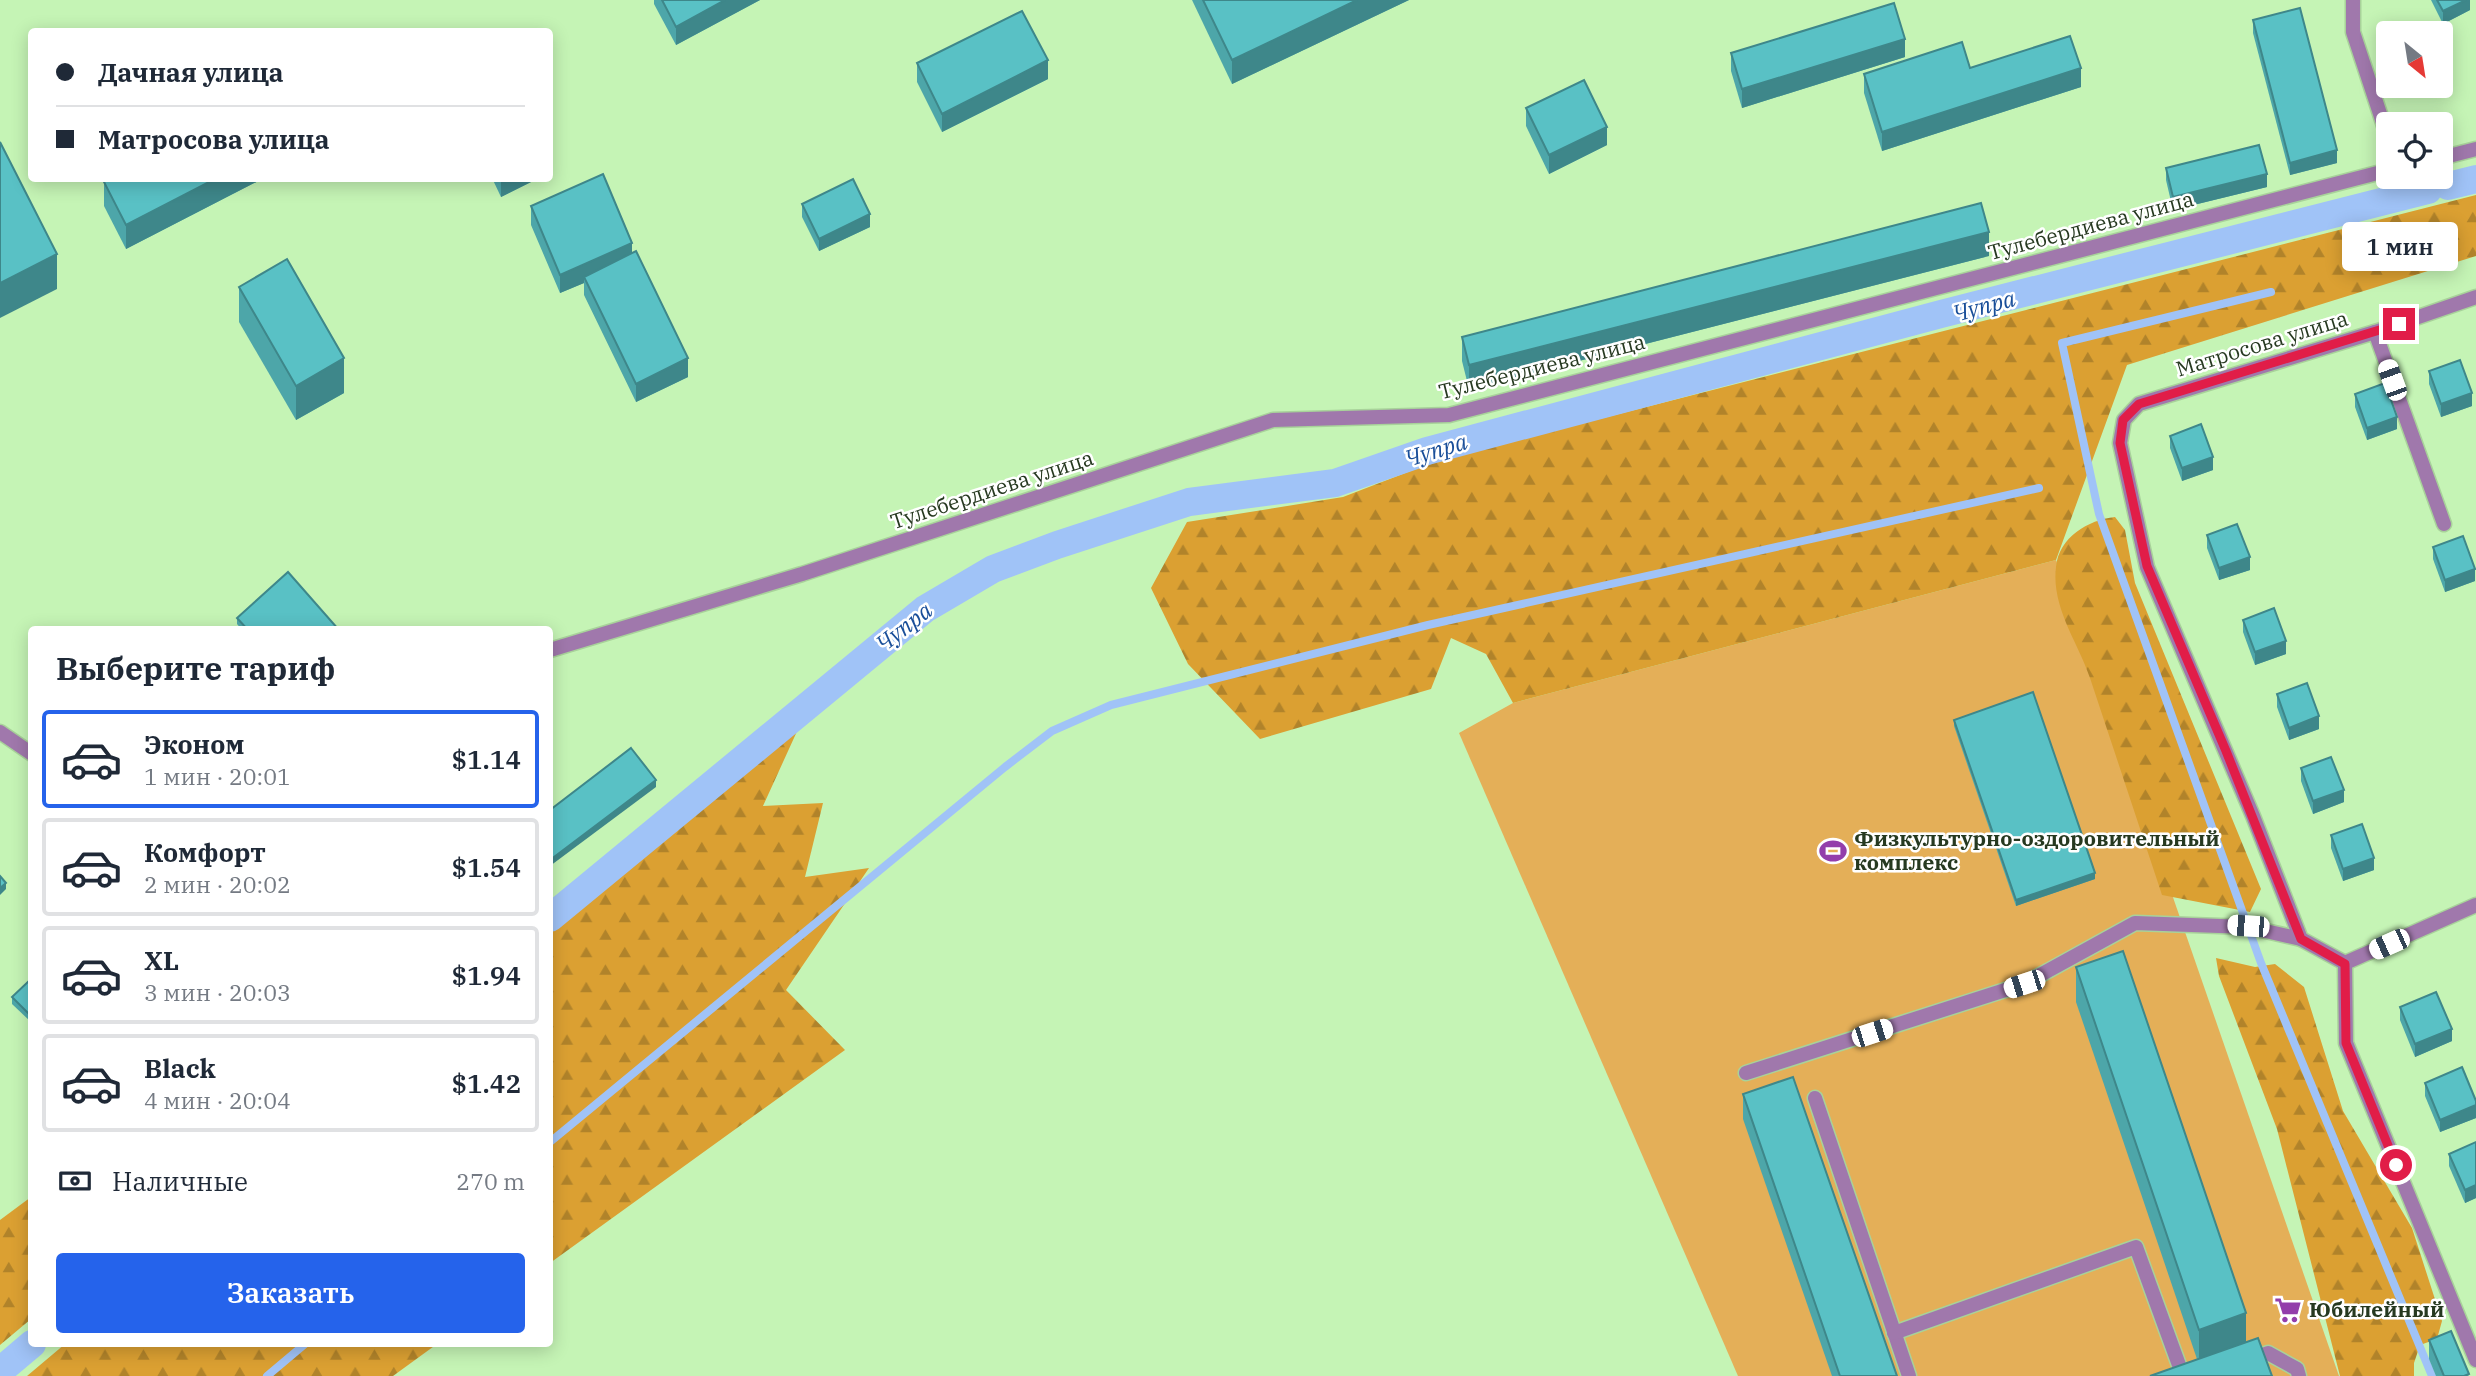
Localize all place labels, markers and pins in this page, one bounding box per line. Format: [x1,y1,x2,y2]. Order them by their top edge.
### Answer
place label: Физкультурно-оздоровительный комплекс [1854,824,2220,876]
sports icon: Физкультурно-оздоровительный комплекс [1818,836,1848,866]
supermarket icon: Юбилейный [2273,1295,2303,1325]
place label: Юбилейный [2309,1295,2444,1323]

